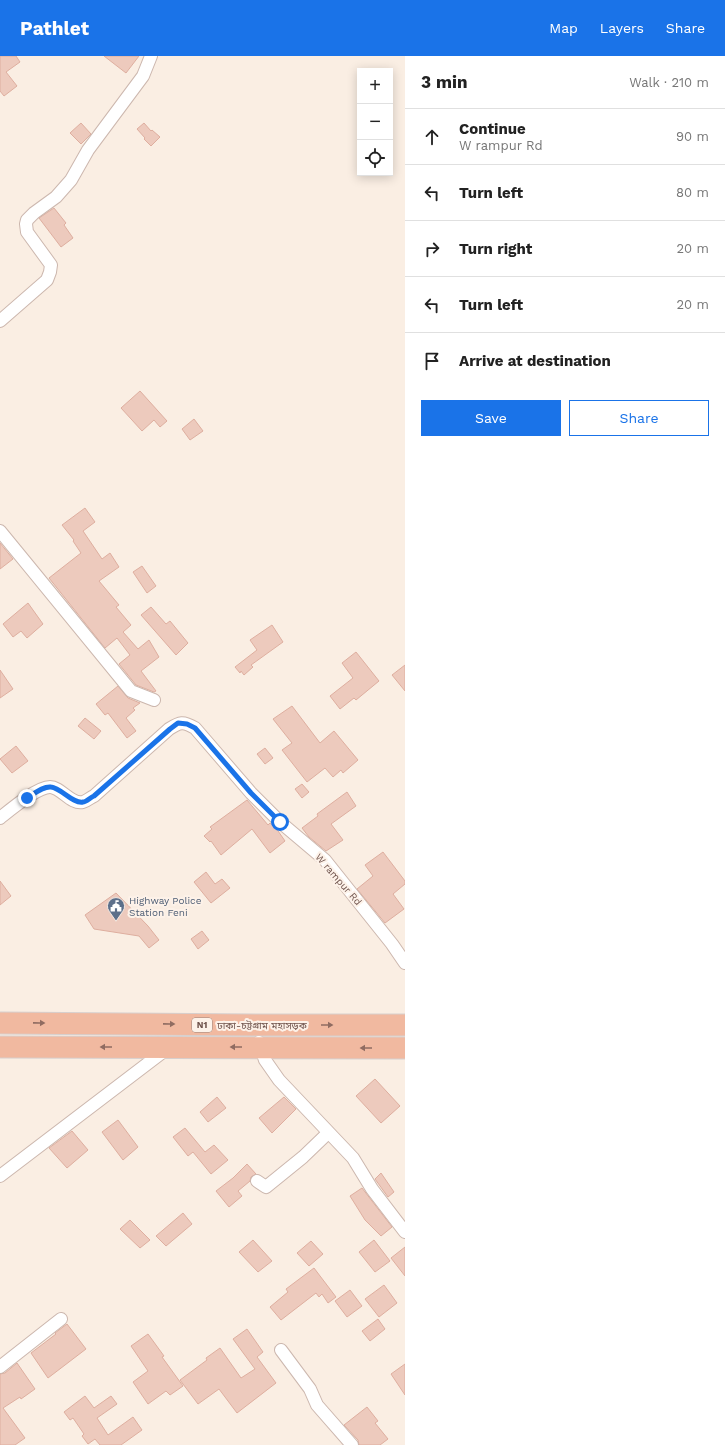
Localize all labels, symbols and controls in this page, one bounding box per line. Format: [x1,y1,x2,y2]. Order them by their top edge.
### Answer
text: Pathlet [20,17,89,40]
text: Map [549,20,578,36]
text: Layers [600,20,644,36]
text: Share [666,20,705,36]
map controls [357,68,393,176]
button: + [357,68,393,104]
text: 3 min [421,72,467,92]
text: Walk · 210 m [629,75,709,90]
button: − [357,104,393,140]
text: Continue [459,120,526,138]
icon: ahead [421,126,443,148]
text: 90 m [676,129,709,144]
text: W rampur Rd [459,138,543,153]
button: locate [357,140,393,176]
icon: left [421,182,443,204]
text: Turn left [459,184,523,202]
text: 80 m [676,185,709,200]
icon: right [421,238,443,260]
text: Turn right [459,240,532,258]
text: 20 m [677,241,709,256]
icon: left [421,294,443,316]
text: Turn left [459,296,523,314]
text: 20 m [677,297,709,312]
icon: arrive [421,350,443,372]
text: Arrive at destination [459,352,611,370]
button: Save [421,400,561,436]
button: Share [569,400,709,436]
route end [18,789,36,807]
route start [271,813,289,831]
street label: W rampur Rd [313,851,364,907]
place label: Highway Police Station Feni [129,895,202,918]
public building icon: Highway Police Station Feni [106,896,126,921]
road number: N1 [192,1018,212,1032]
one-way arrow [33,1020,46,1026]
street label: ঢাকা-চট্টগ্রাম মহাসড়ক [216,1020,308,1031]
one-way arrow [163,1021,175,1028]
one-way arrow [321,1022,334,1028]
one-way arrow [99,1044,112,1050]
one-way arrow [229,1044,242,1050]
one-way arrow [359,1045,372,1051]

